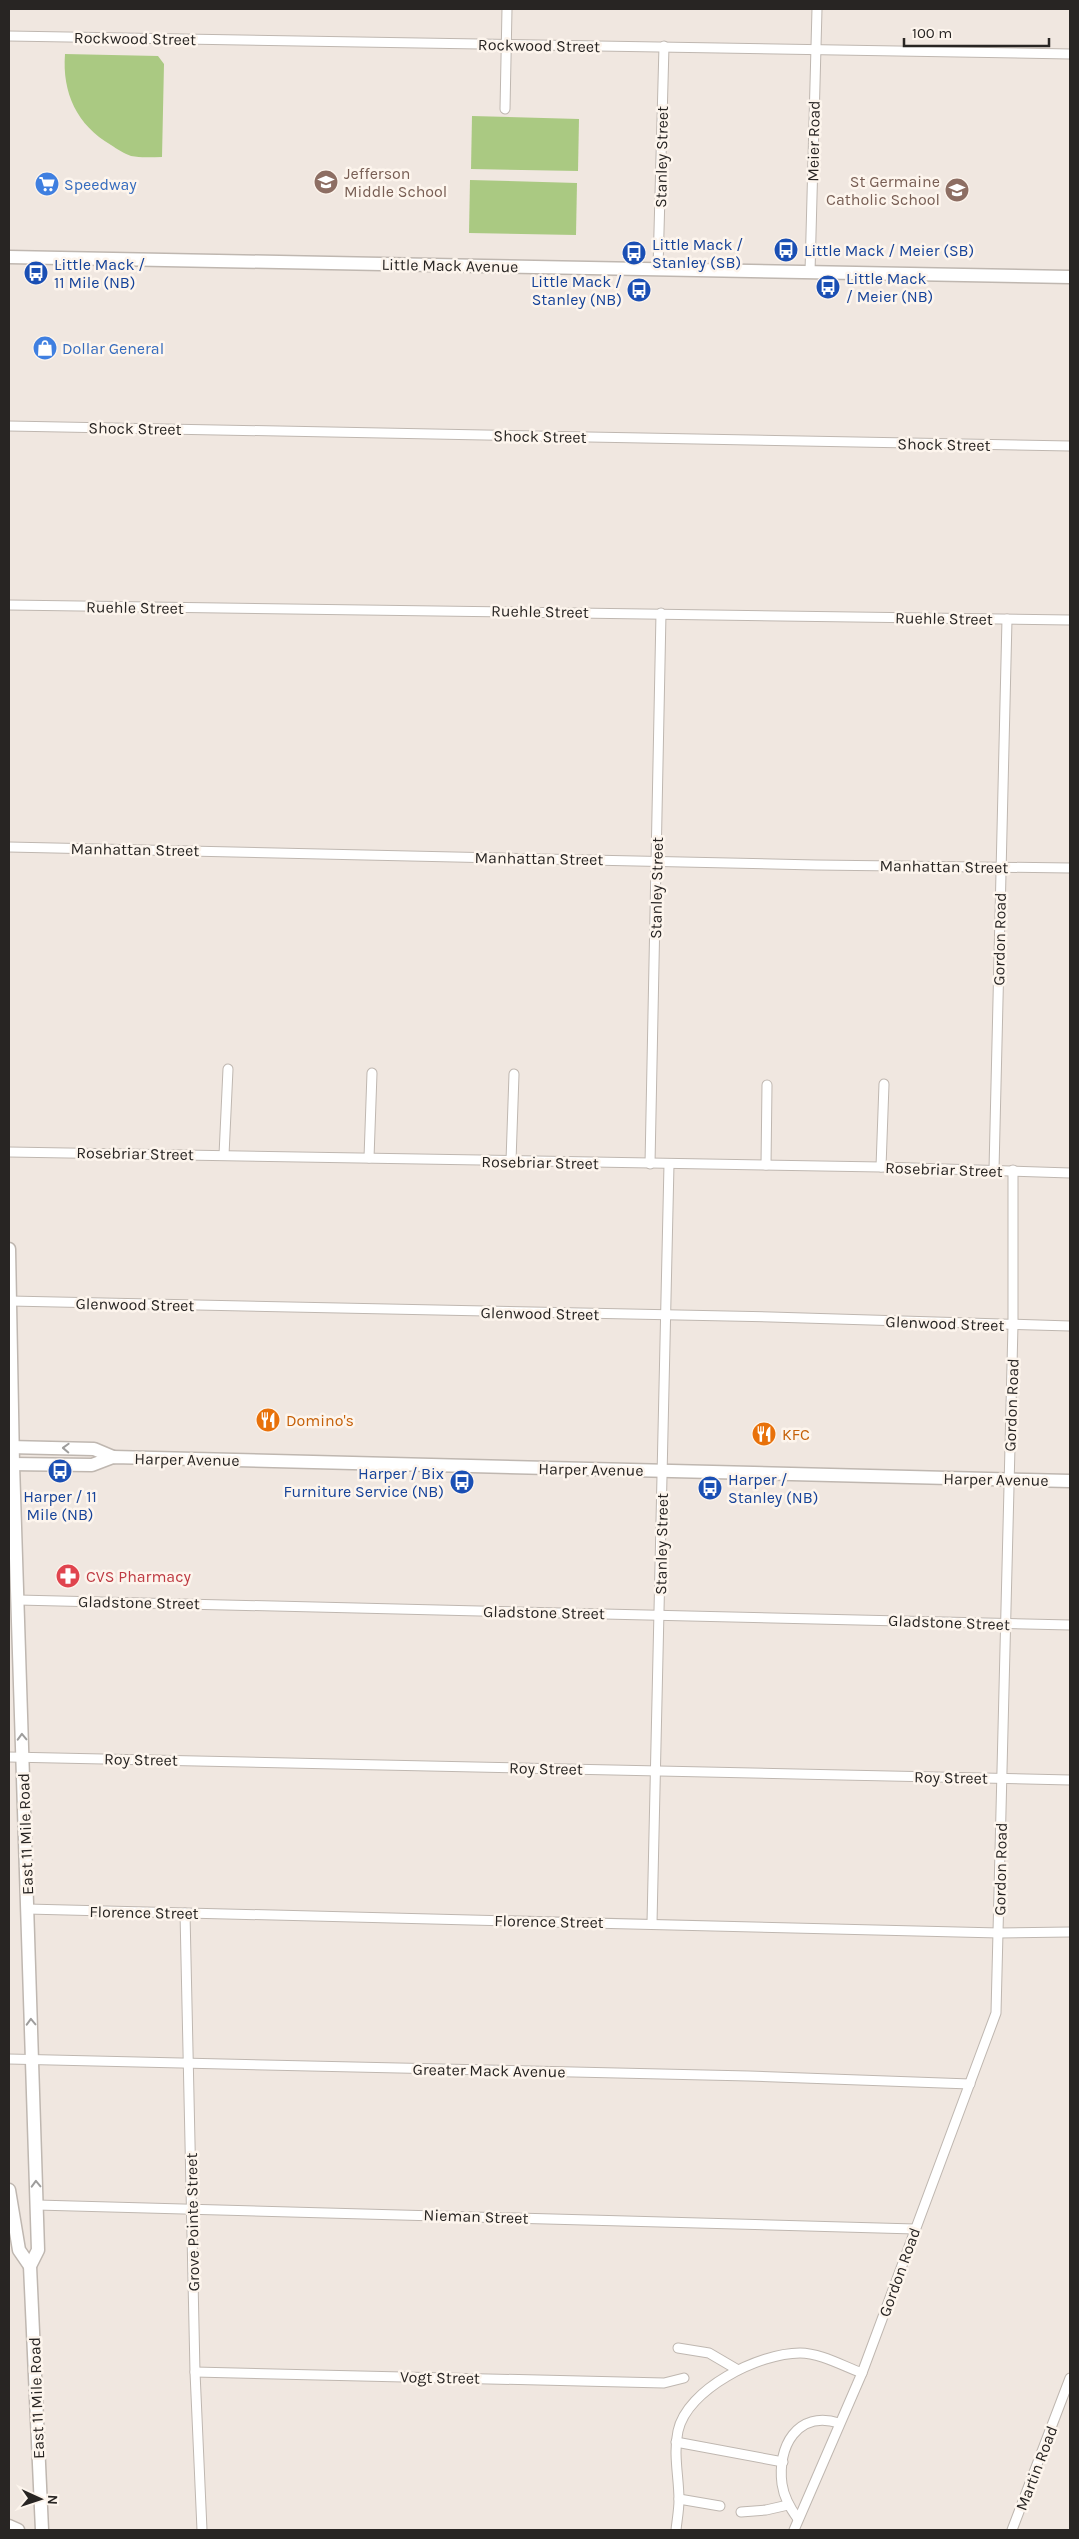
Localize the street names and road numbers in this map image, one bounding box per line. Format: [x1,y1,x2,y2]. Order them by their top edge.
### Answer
street label: Rockwood Street [74,28,196,49]
street label: Rockwood Street [478,35,600,56]
street label: Meier Road [803,100,824,182]
street label: Stanley Street [651,106,672,208]
street label: Little Mack Avenue [381,255,519,276]
street label: Shock Street [88,418,182,439]
street label: Shock Street [493,426,587,447]
street label: Shock Street [897,434,991,455]
street label: Ruehle Street [86,597,184,618]
street label: Ruehle Street [491,601,589,622]
street label: Ruehle Street [895,608,993,629]
street label: Stanley Street [646,837,667,939]
street label: Manhattan Street [70,839,199,860]
street label: Manhattan Street [474,848,603,869]
street label: Manhattan Street [879,856,1008,877]
street label: Gordon Road [989,892,1010,986]
street label: Rosebriar Street [76,1143,194,1164]
street label: Rosebriar Street [481,1152,599,1173]
street label: Rosebriar Street [885,1158,1003,1181]
street label: Glenwood Street [75,1294,195,1315]
street label: Glenwood Street [480,1303,600,1324]
street label: Glenwood Street [885,1312,1005,1335]
street label: Gordon Road [1000,1358,1023,1452]
street label: Harper Avenue [134,1449,240,1470]
street label: Harper Avenue [538,1459,644,1480]
street label: Harper Avenue [943,1469,1049,1490]
street label: Stanley Street [651,1493,672,1595]
street label: Gladstone Street [78,1592,200,1613]
street label: Gladstone Street [483,1602,605,1623]
street label: Gladstone Street [888,1611,1010,1634]
street label: Roy Street [104,1749,178,1770]
street label: Roy Street [509,1758,583,1779]
street label: Roy Street [914,1767,988,1788]
street label: East 11 Mile Road [14,1773,37,1895]
street label: Gordon Road [990,1822,1011,1916]
street label: Florence Street [89,1902,199,1923]
street label: Florence Street [494,1911,604,1932]
street label: Greater Mack Avenue [412,2060,566,2081]
street label: Grove Pointe Street [182,2152,203,2292]
street label: Nieman Street [423,2205,529,2228]
street label: Gordon Road [875,2225,924,2319]
street label: East 11 Mile Road [25,2337,48,2459]
street label: Vogt Street [400,2367,480,2388]
street label: Martin Road [1012,2423,1061,2513]

